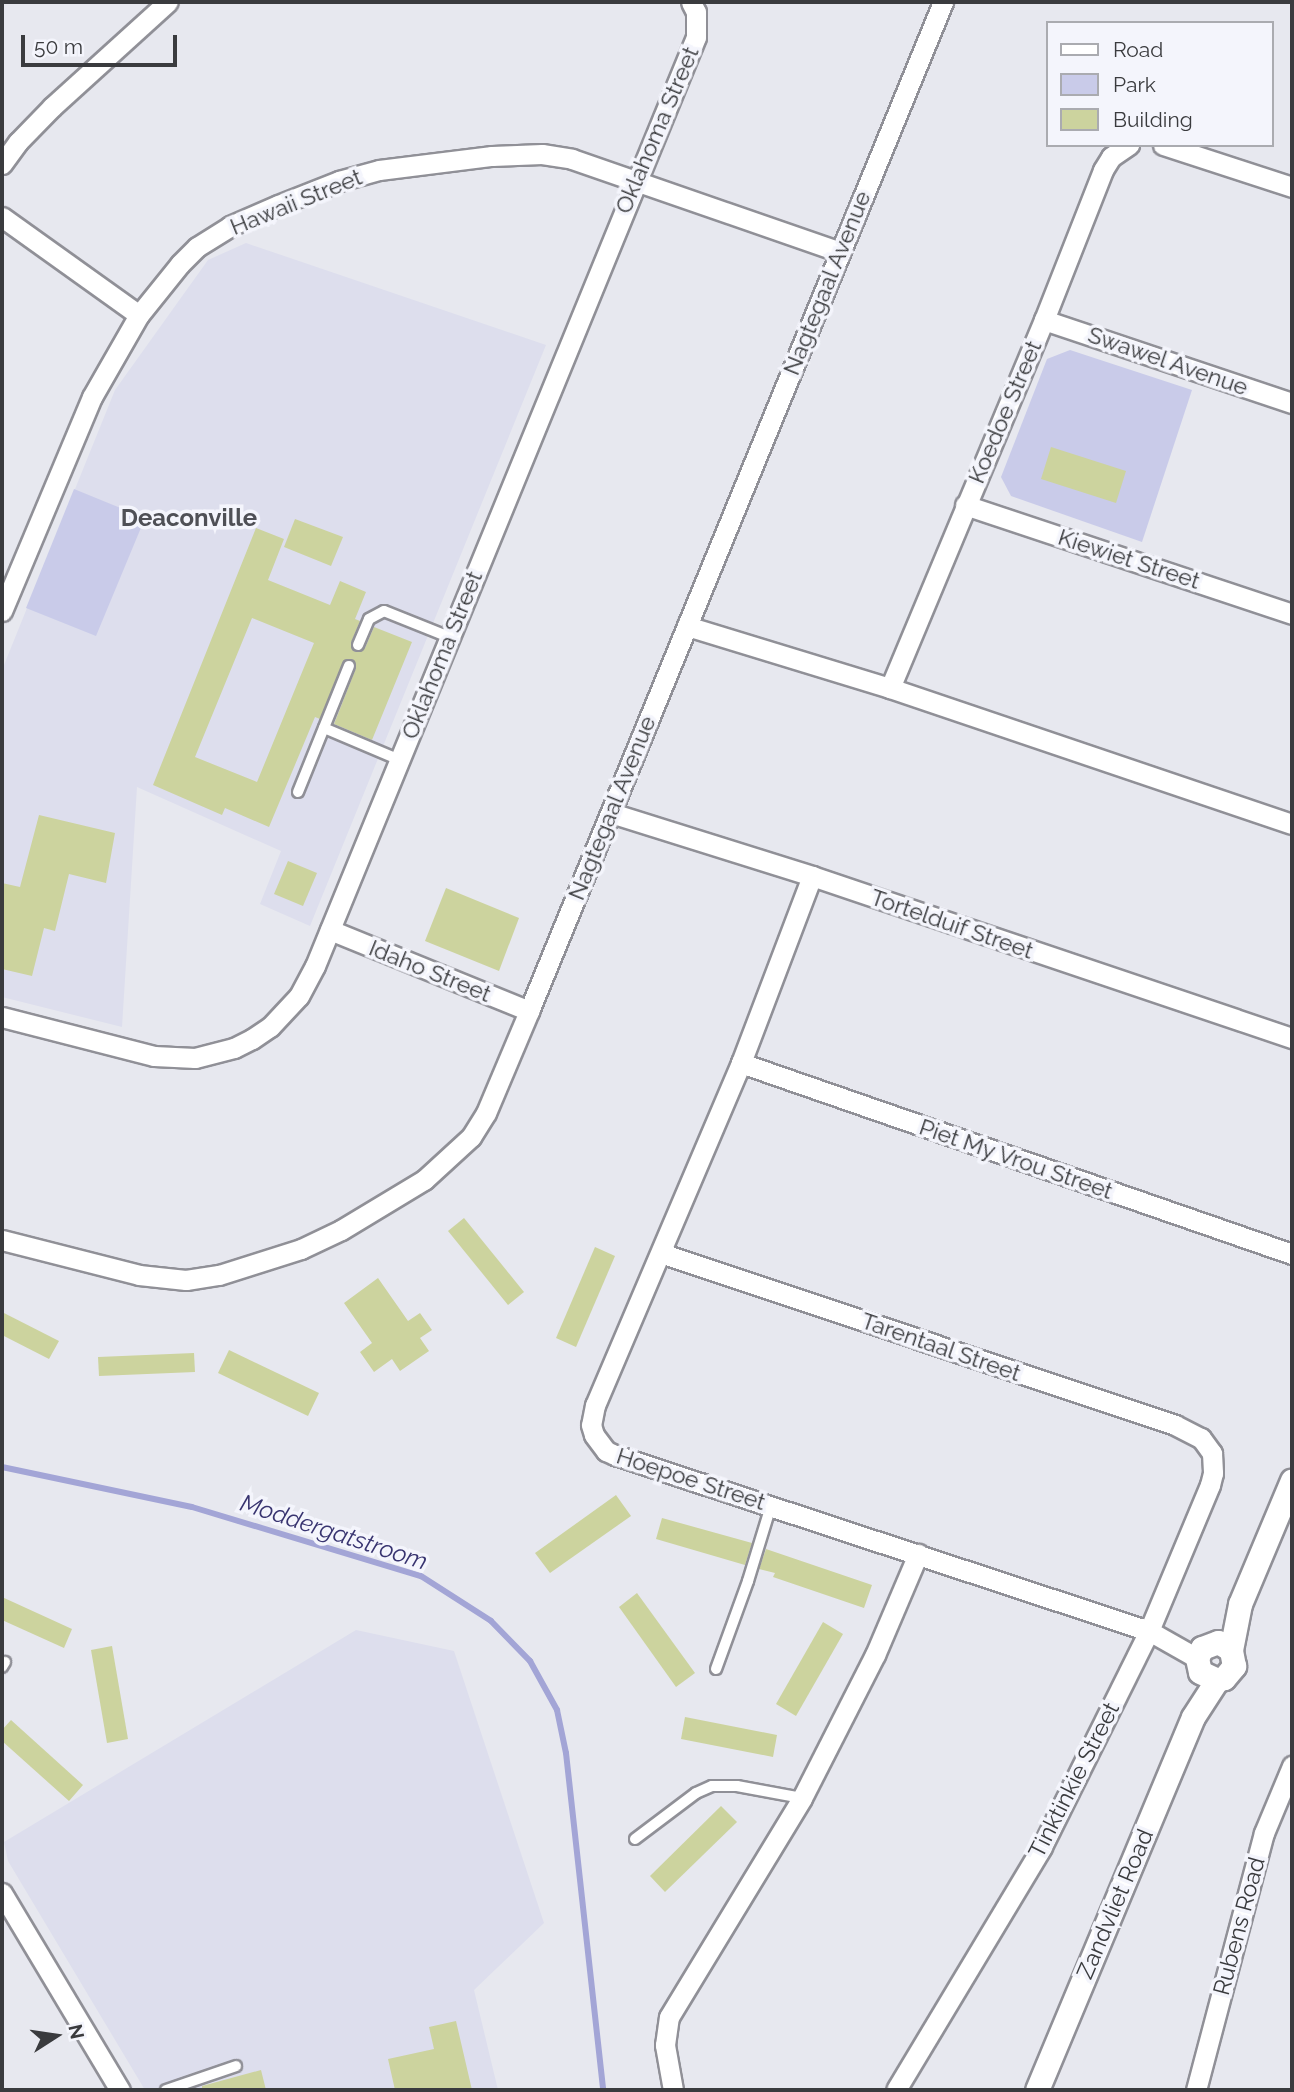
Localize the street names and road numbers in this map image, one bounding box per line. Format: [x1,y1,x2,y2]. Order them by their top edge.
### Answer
street label: Oklahoma Street [609,42,705,218]
street label: Hawaii Street [226,163,366,241]
street label: Nagtegaal Avenue [777,186,877,380]
street label: Swawel Avenue [1084,320,1252,402]
street label: Koedoe Street [963,336,1047,488]
street label: Kiewiet Street [1055,523,1203,595]
street label: Oklahoma Street [396,567,488,743]
street label: Nagtegaal Avenue [562,711,662,905]
street label: Tortelduif Street [867,883,1037,965]
street label: Idaho Street [365,934,495,1008]
street label: Piet My Vrou Street [915,1113,1117,1205]
street label: Tarentaal Street [857,1307,1025,1387]
street label: Hoepoe Street [613,1442,769,1516]
street label: Tinktinkie Street [1023,1698,1125,1862]
street label: Zandvliet Road [1071,1825,1159,1983]
street label: Rubens Road [1207,1854,1271,1998]

